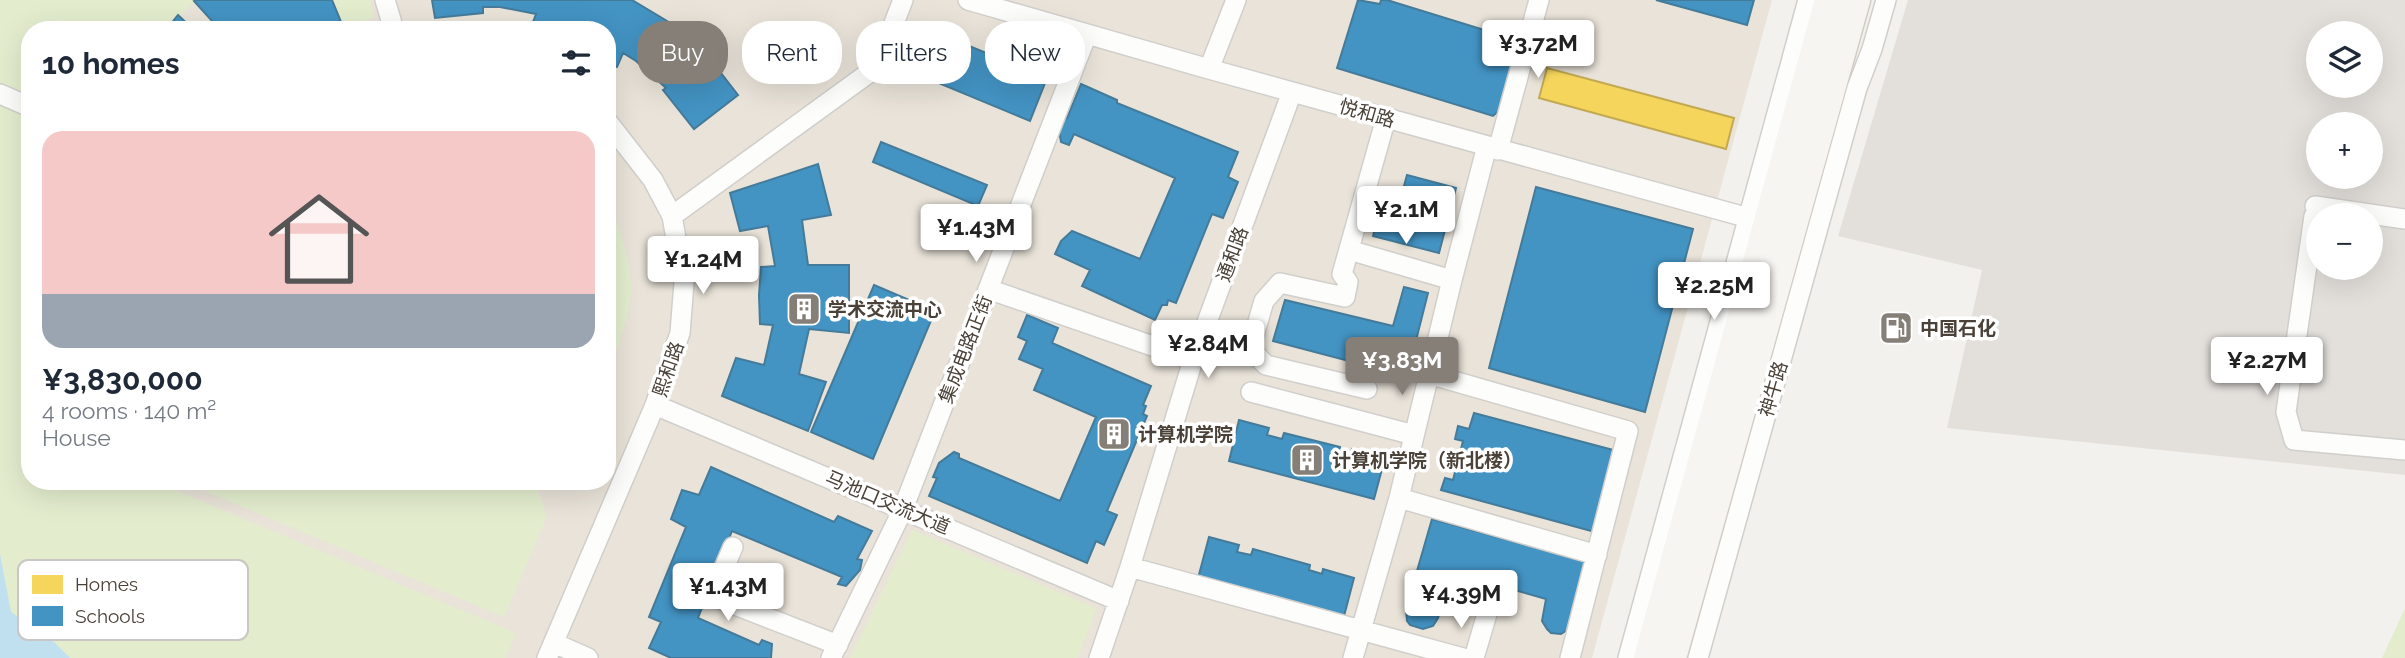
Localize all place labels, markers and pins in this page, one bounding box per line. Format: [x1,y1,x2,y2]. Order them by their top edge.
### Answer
pin: ¥3.72M [1481,20,1595,80]
pin: ¥2.1M [1357,187,1455,246]
pin: ¥1.43M [919,204,1033,264]
pin: ¥1.24M [646,236,760,296]
pin: ¥2.25M [1657,262,1771,322]
building icon: 学术交流中心 [785,290,823,328]
place label: 学术交流中心 [828,298,942,320]
fuel station icon: 中国石化 [1877,309,1915,347]
place label: 中国石化 [1920,317,1996,339]
pin: ¥2.84M [1151,320,1265,380]
pin: ¥3.83M [1345,338,1459,397]
pin: ¥2.27M [2210,338,2324,397]
building icon: 计算机学院 [1095,415,1133,453]
place label: 计算机学院 [1138,423,1233,445]
building icon: 计算机学院（新北楼） [1288,441,1326,479]
place label: 计算机学院（新北楼） [1332,449,1522,471]
pin: ¥1.43M [671,564,785,623]
pin: ¥4.39M [1404,570,1518,630]

